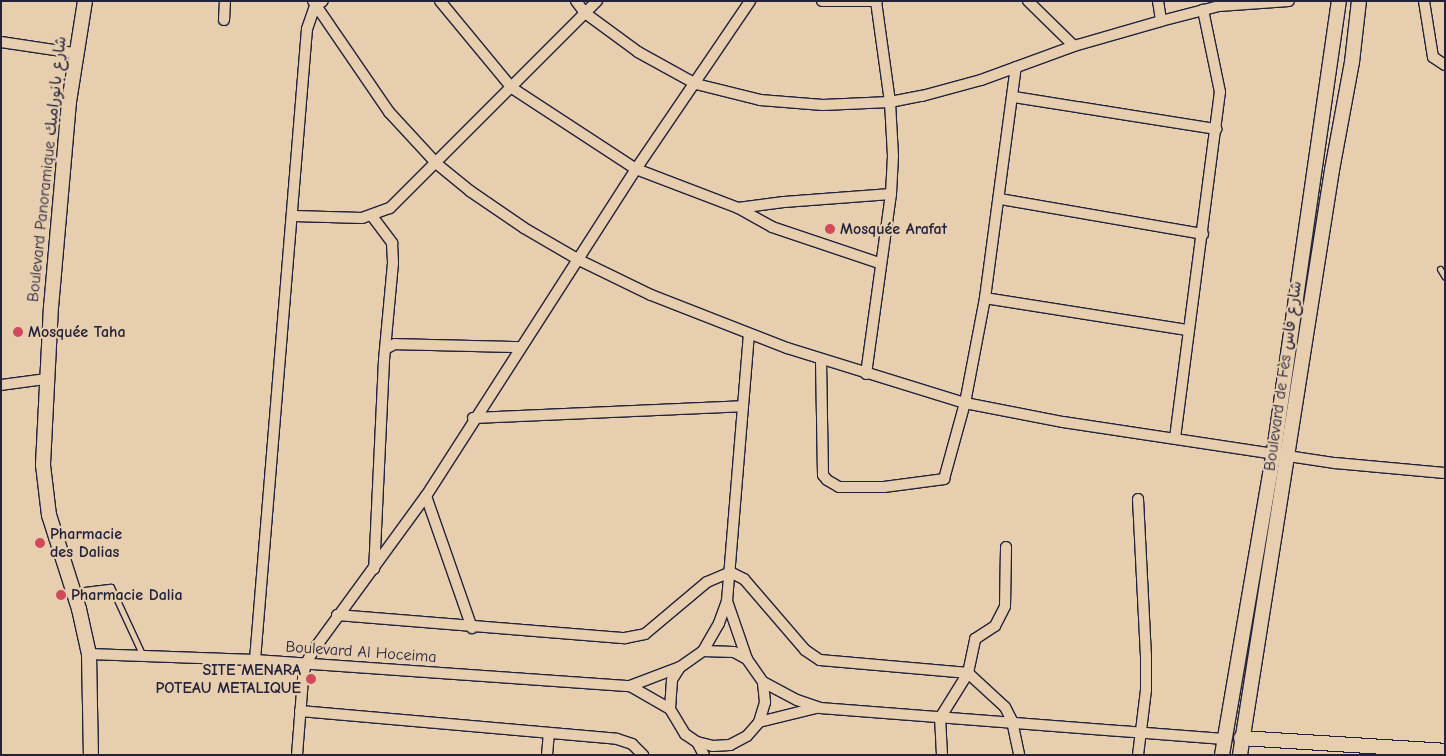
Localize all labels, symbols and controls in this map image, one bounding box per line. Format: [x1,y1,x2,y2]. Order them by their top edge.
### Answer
street label: Boulevard Panoramique شارع بانوراميك [23,35,71,303]
place label: Mosquée Arafat [840,219,947,239]
marker: Mosquée Arafat [824,223,836,235]
street label: Boulevard de Fès شارع فاس [1260,280,1306,472]
place label: Mosquée Taha [28,322,126,342]
marker: Mosquée Taha [12,326,24,338]
place label: Pharmacie des Dalias [50,524,122,562]
marker: Pharmacie des Dalias [34,537,46,549]
place label: Pharmacie Dalia [71,585,183,605]
marker: Pharmacie Dalia [55,589,67,601]
street label: Boulevard Al Hoceima [285,637,437,667]
place label: SITE MENARA POTEAU METALIQUE [155,660,301,698]
marker: SITE MENARA POTEAU METALIQUE [305,673,317,685]

